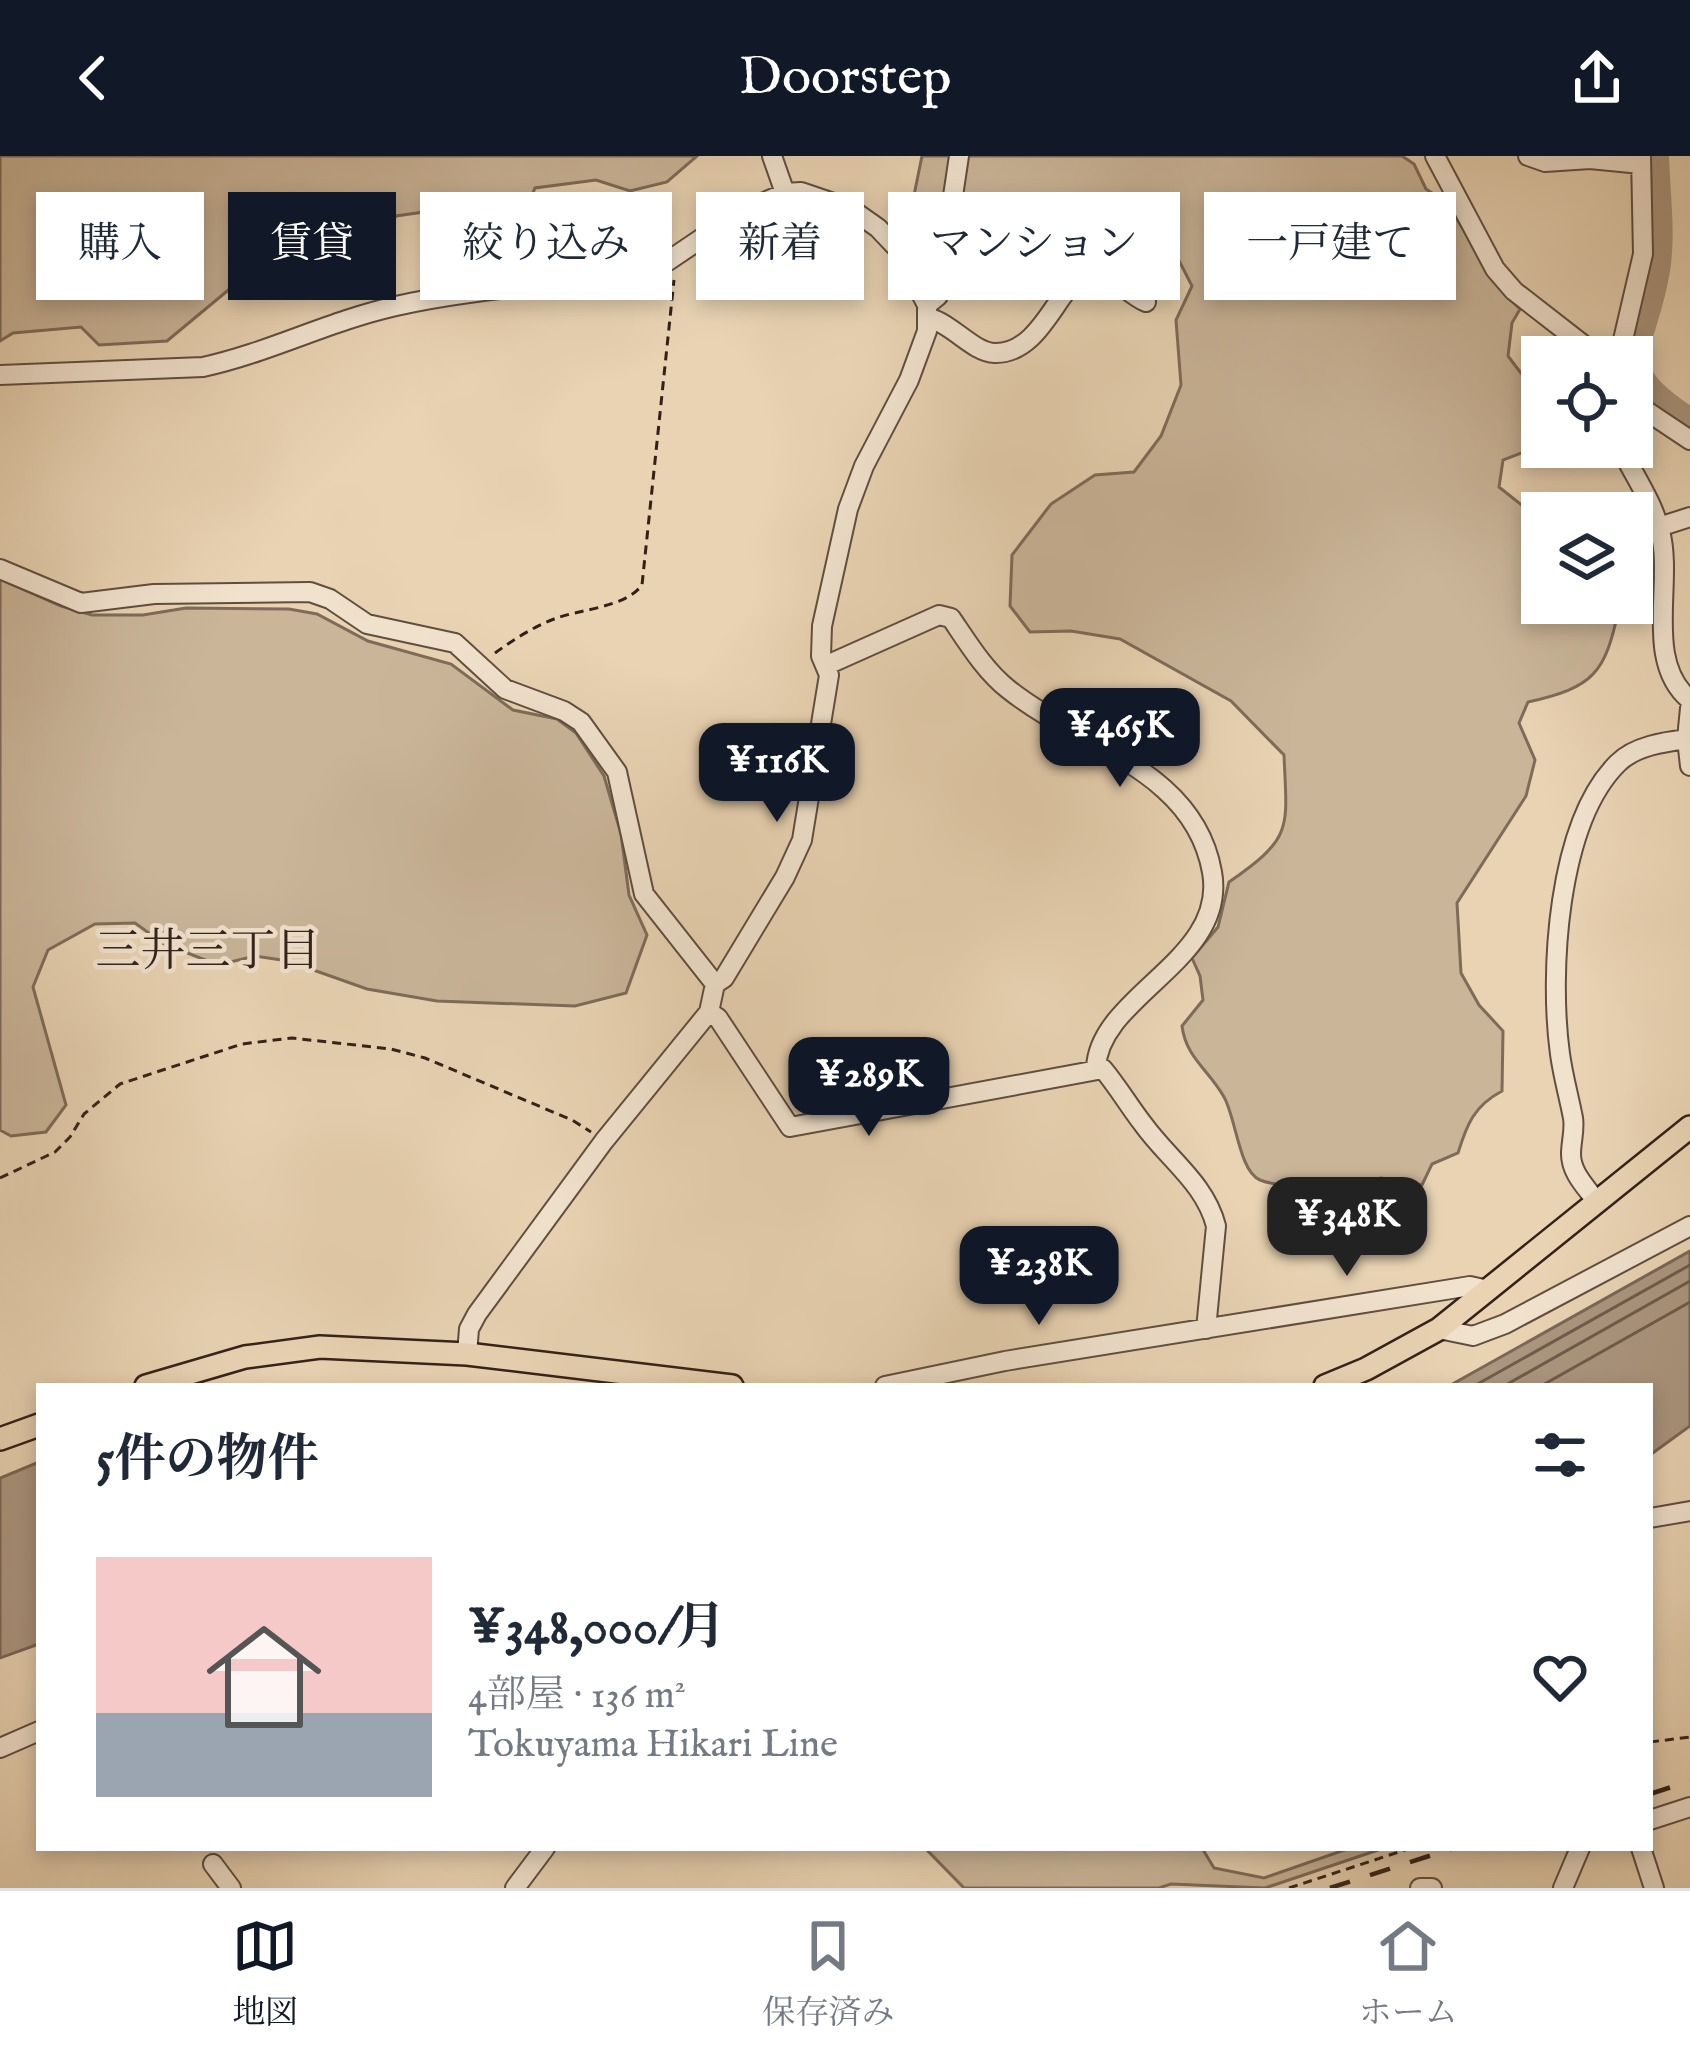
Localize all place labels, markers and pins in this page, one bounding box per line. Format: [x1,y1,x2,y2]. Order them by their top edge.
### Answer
pin: ¥465K [1036,688,1204,790]
pin: ¥116K [693,723,861,825]
pin: ¥289K [785,1037,953,1139]
pin: ¥348K [1263,1177,1431,1279]
pin: ¥238K [955,1226,1123,1328]

